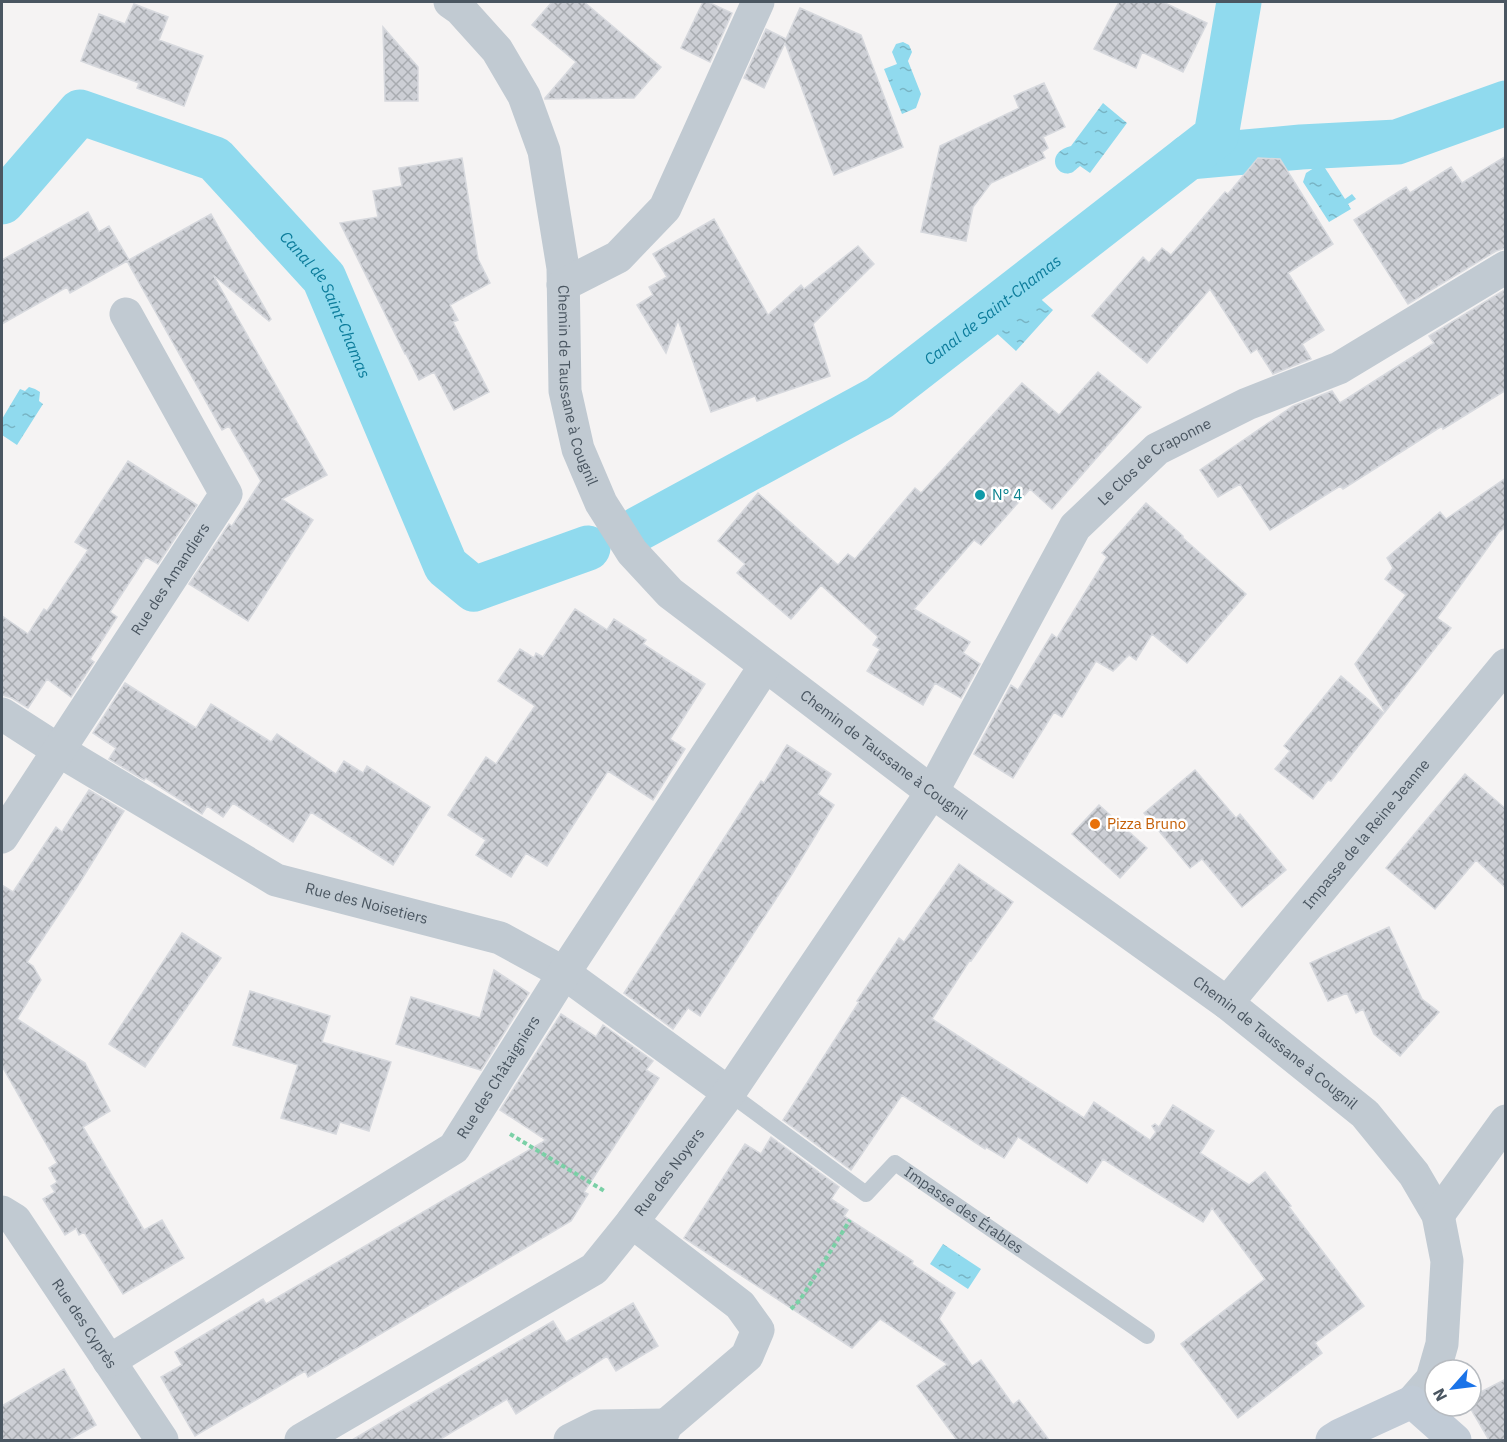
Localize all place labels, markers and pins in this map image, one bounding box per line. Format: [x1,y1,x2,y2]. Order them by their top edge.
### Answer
place label: N° 4 [992,485,1022,504]
marker: N° 4 [973,488,987,502]
place label: Pizza Bruno [1107,814,1186,833]
marker: Pizza Bruno [1088,817,1102,831]

